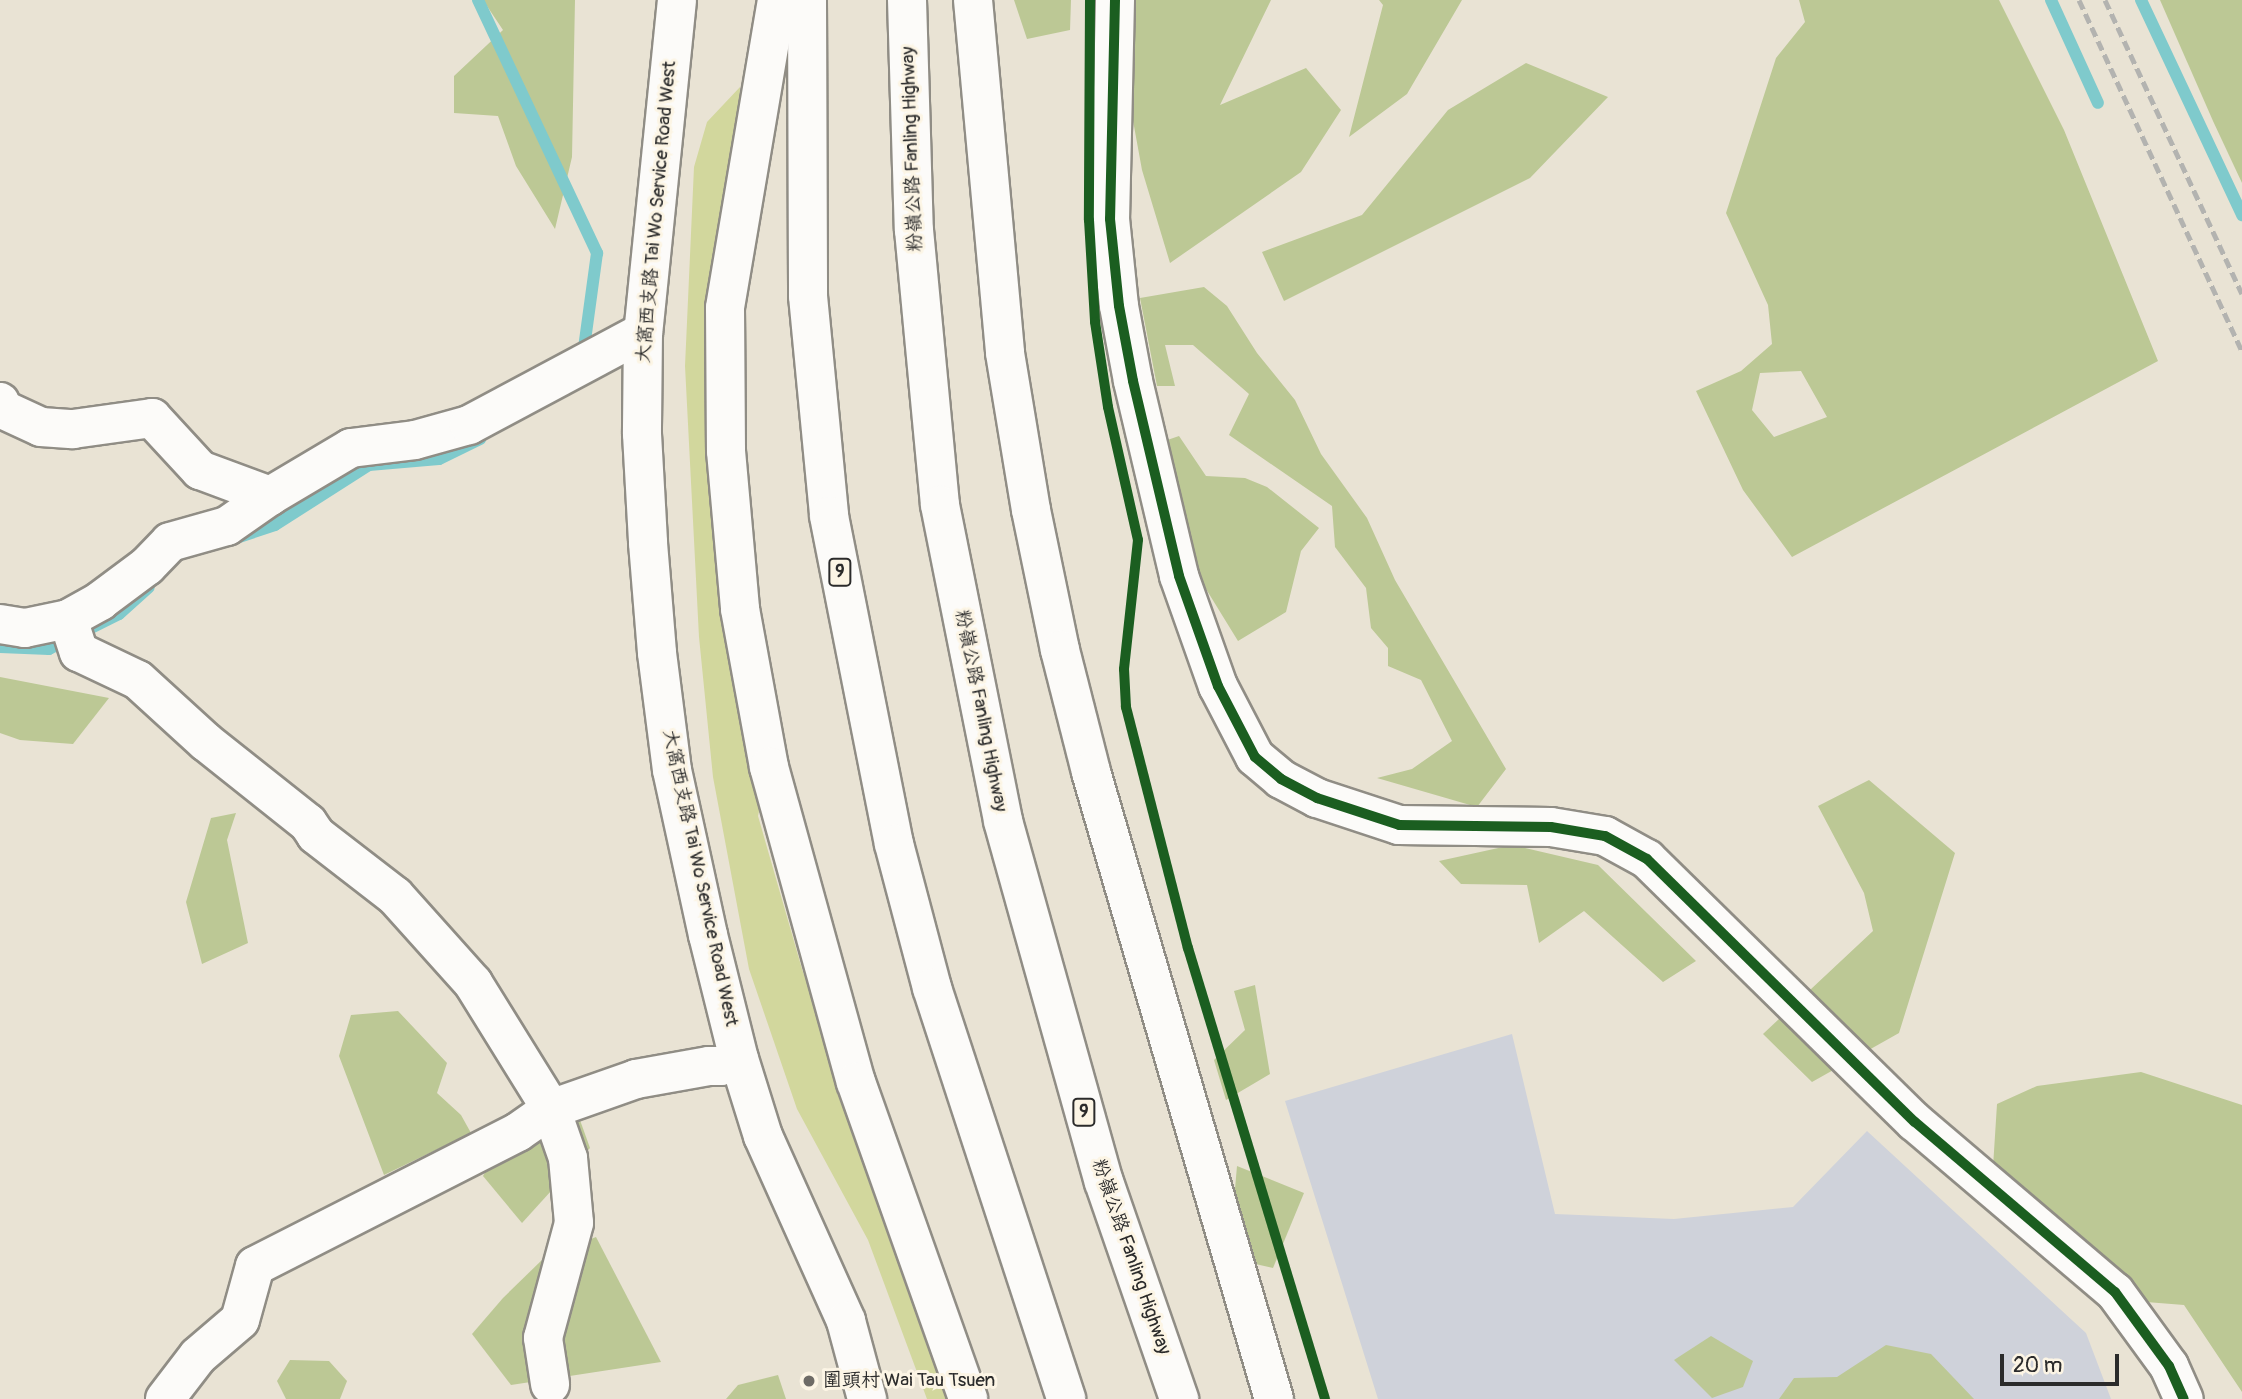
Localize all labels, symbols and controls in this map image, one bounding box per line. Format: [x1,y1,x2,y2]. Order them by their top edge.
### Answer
street label: 粉嶺公路 Fanling Highway [897,46,927,252]
street label: 大窩西支路 Tai Wo Service Road West [632,60,682,364]
road number: 9 [828,558,852,586]
street label: 粉嶺公路 Fanling Highway [950,608,1012,814]
street label: 大窩西支路 Tai Wo Service Road West [657,727,743,1029]
road number: 9 [1072,1098,1096,1126]
street label: 粉嶺公路 Fanling Highway [1087,1156,1175,1358]
scale bar [2004,1340,2123,1384]
text: 20 m [2013,1352,2062,1379]
place label: 圍頭村 Wai Tau Tsuen [823,1370,995,1392]
marker: 圍頭村 Wai Tau Tsuen [801,1373,817,1389]

